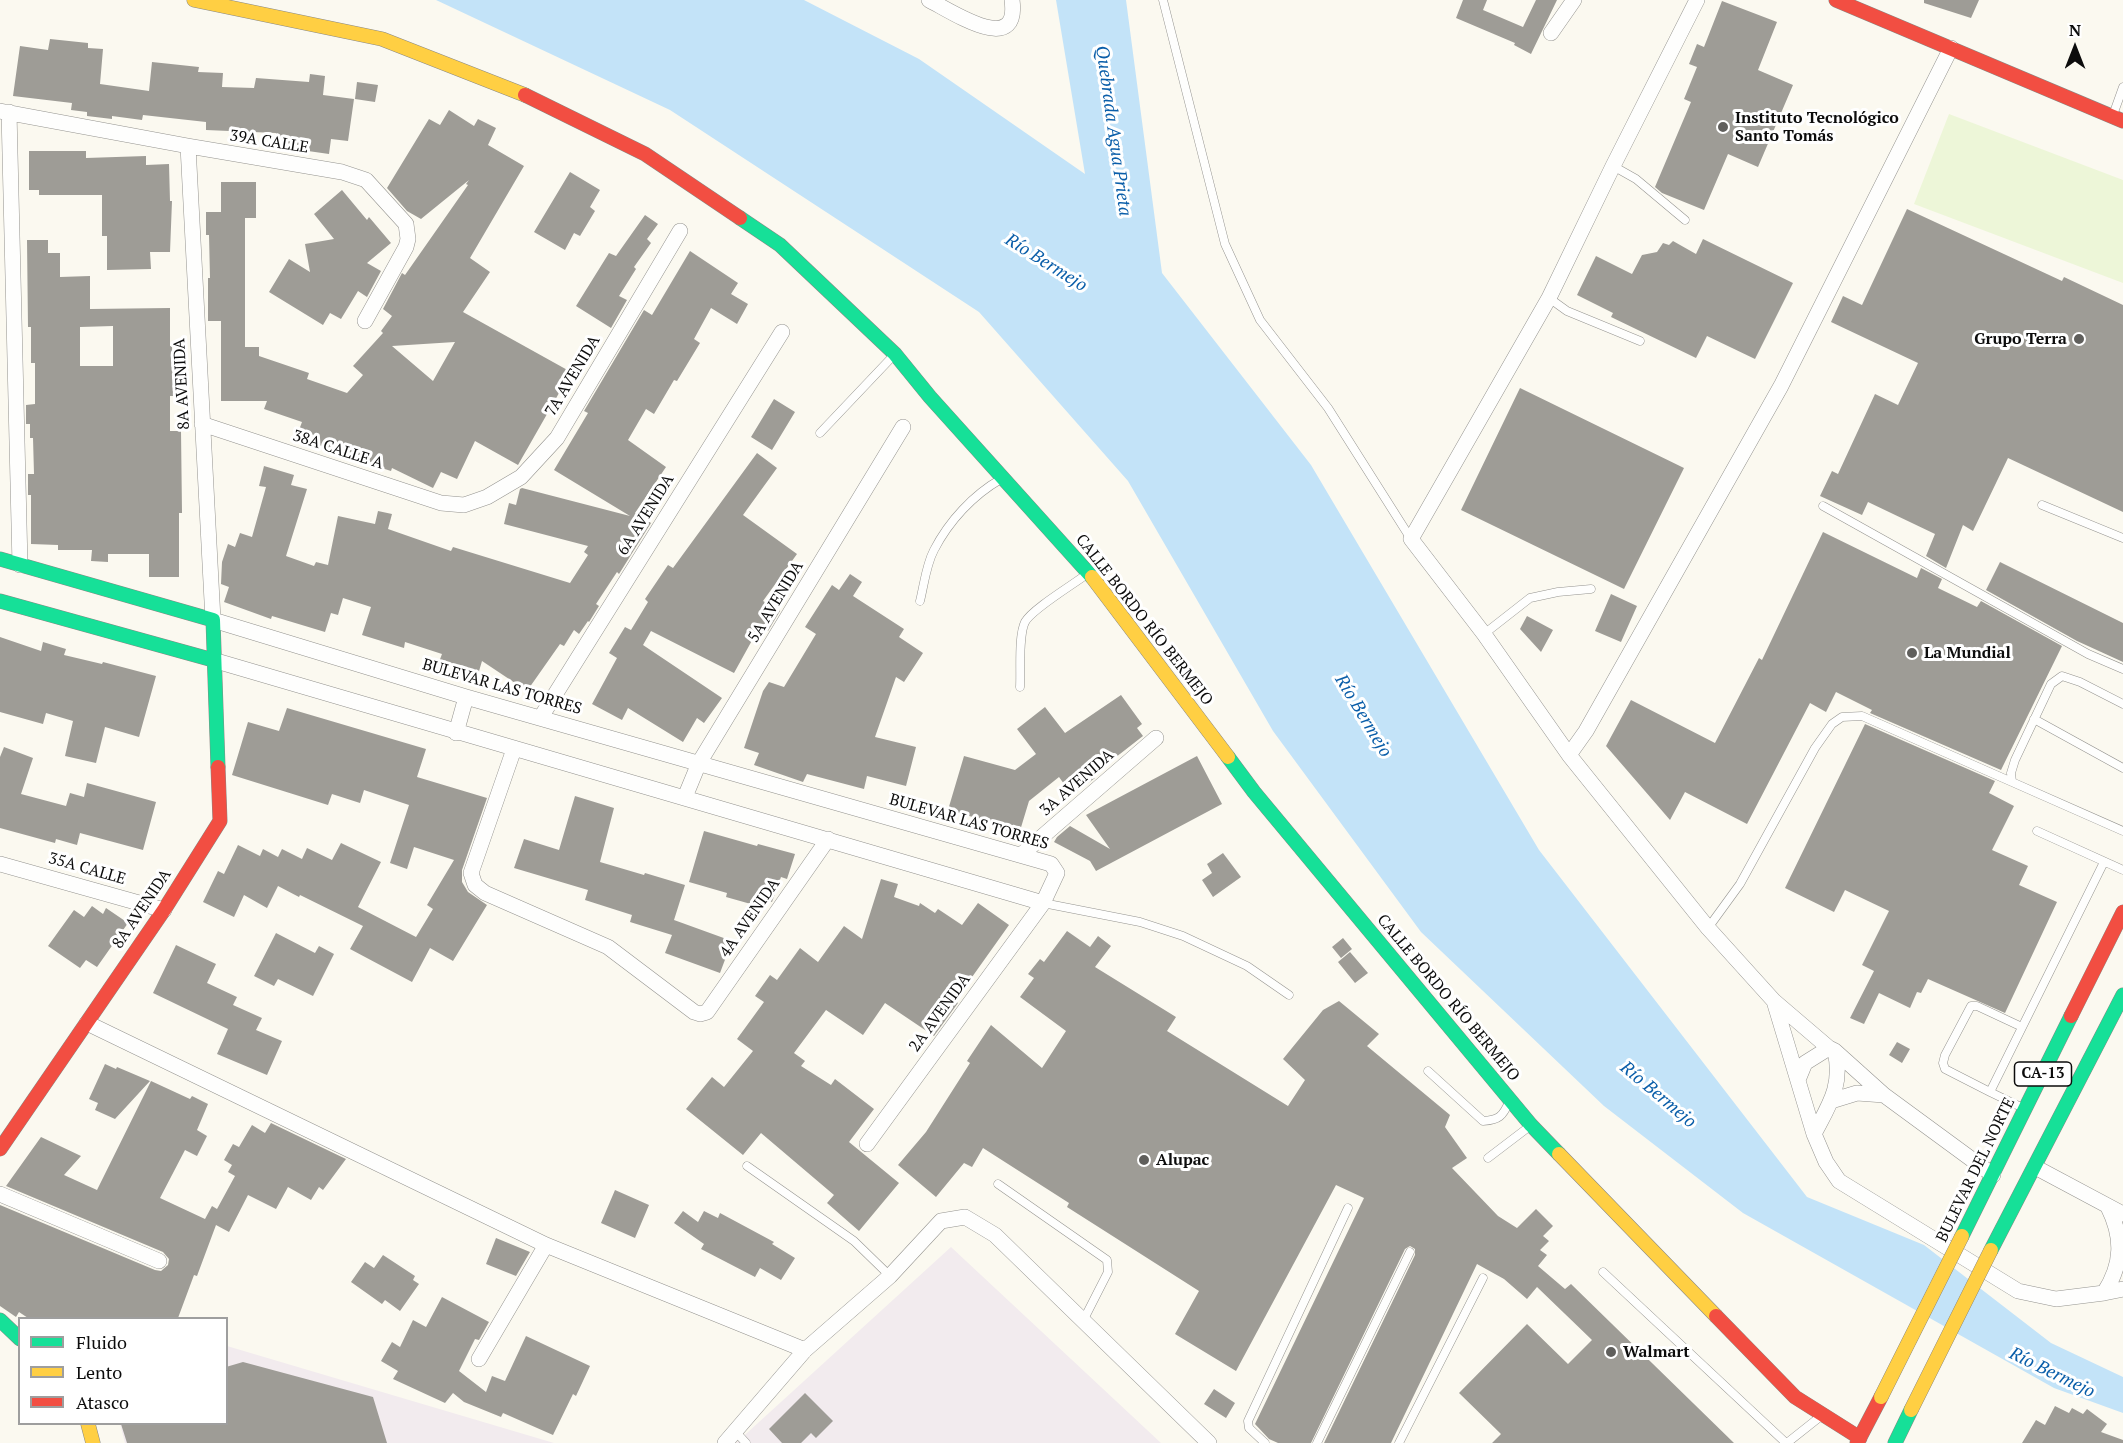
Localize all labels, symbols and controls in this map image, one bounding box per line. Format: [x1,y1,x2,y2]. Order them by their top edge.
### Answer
north arrow [2045,18,2105,78]
text: N [2069,19,2081,41]
water label: Quebrada Agua Prieta [1090,44,1136,218]
place label: Instituto Tecnológico Santo Tomás [1735,108,1899,146]
marker: Instituto Tecnológico Santo Tomás [1716,120,1730,134]
street label: 39A CALLE [228,126,310,158]
water label: Río Bermejo [1001,229,1091,297]
place label: Grupo Terra [1974,329,2067,349]
street label: 7A AVENIDA [541,332,605,420]
marker: Grupo Terra [2072,332,2086,346]
street label: 8A AVENIDA [170,338,194,430]
street label: 38A CALLE A [290,426,386,474]
street label: 6A AVENIDA [614,471,678,559]
street label: CALLE BORDO RÍO BERMEJO [1071,531,1217,709]
street label: 5A AVENIDA [744,558,808,646]
place label: La Mundial [1924,643,2011,663]
marker: La Mundial [1905,646,1919,660]
street label: BULEVAR LAS TORRES [420,655,584,719]
water label: Río Bermejo [1330,671,1396,761]
street label: 3A AVENIDA [1036,746,1118,820]
street label: BULEVAR LAS TORRES [887,790,1051,854]
street label: 35A CALLE [46,849,128,889]
street label: 8A AVENIDA [108,866,176,952]
street label: 4A AVENIDA [716,875,784,961]
street label: CALLE BORDO RÍO BERMEJO [1373,911,1523,1085]
street label: 2A AVENIDA [905,970,975,1056]
water label: Río Bermejo [1616,1057,1700,1133]
road number: CA-13 [2014,1062,2072,1086]
street label: BULEVAR DEL NORTE [1933,1095,2019,1245]
place label: Alupac [1156,1150,1209,1170]
marker: Alupac [1137,1153,1151,1167]
legend [18,1317,228,1425]
text: Fluido [76,1330,127,1354]
place label: Walmart [1623,1342,1690,1362]
water label: Río Bermejo [2006,1343,2098,1403]
marker: Walmart [1604,1345,1618,1359]
text: Lento [76,1360,122,1384]
text: Atasco [76,1390,129,1414]

